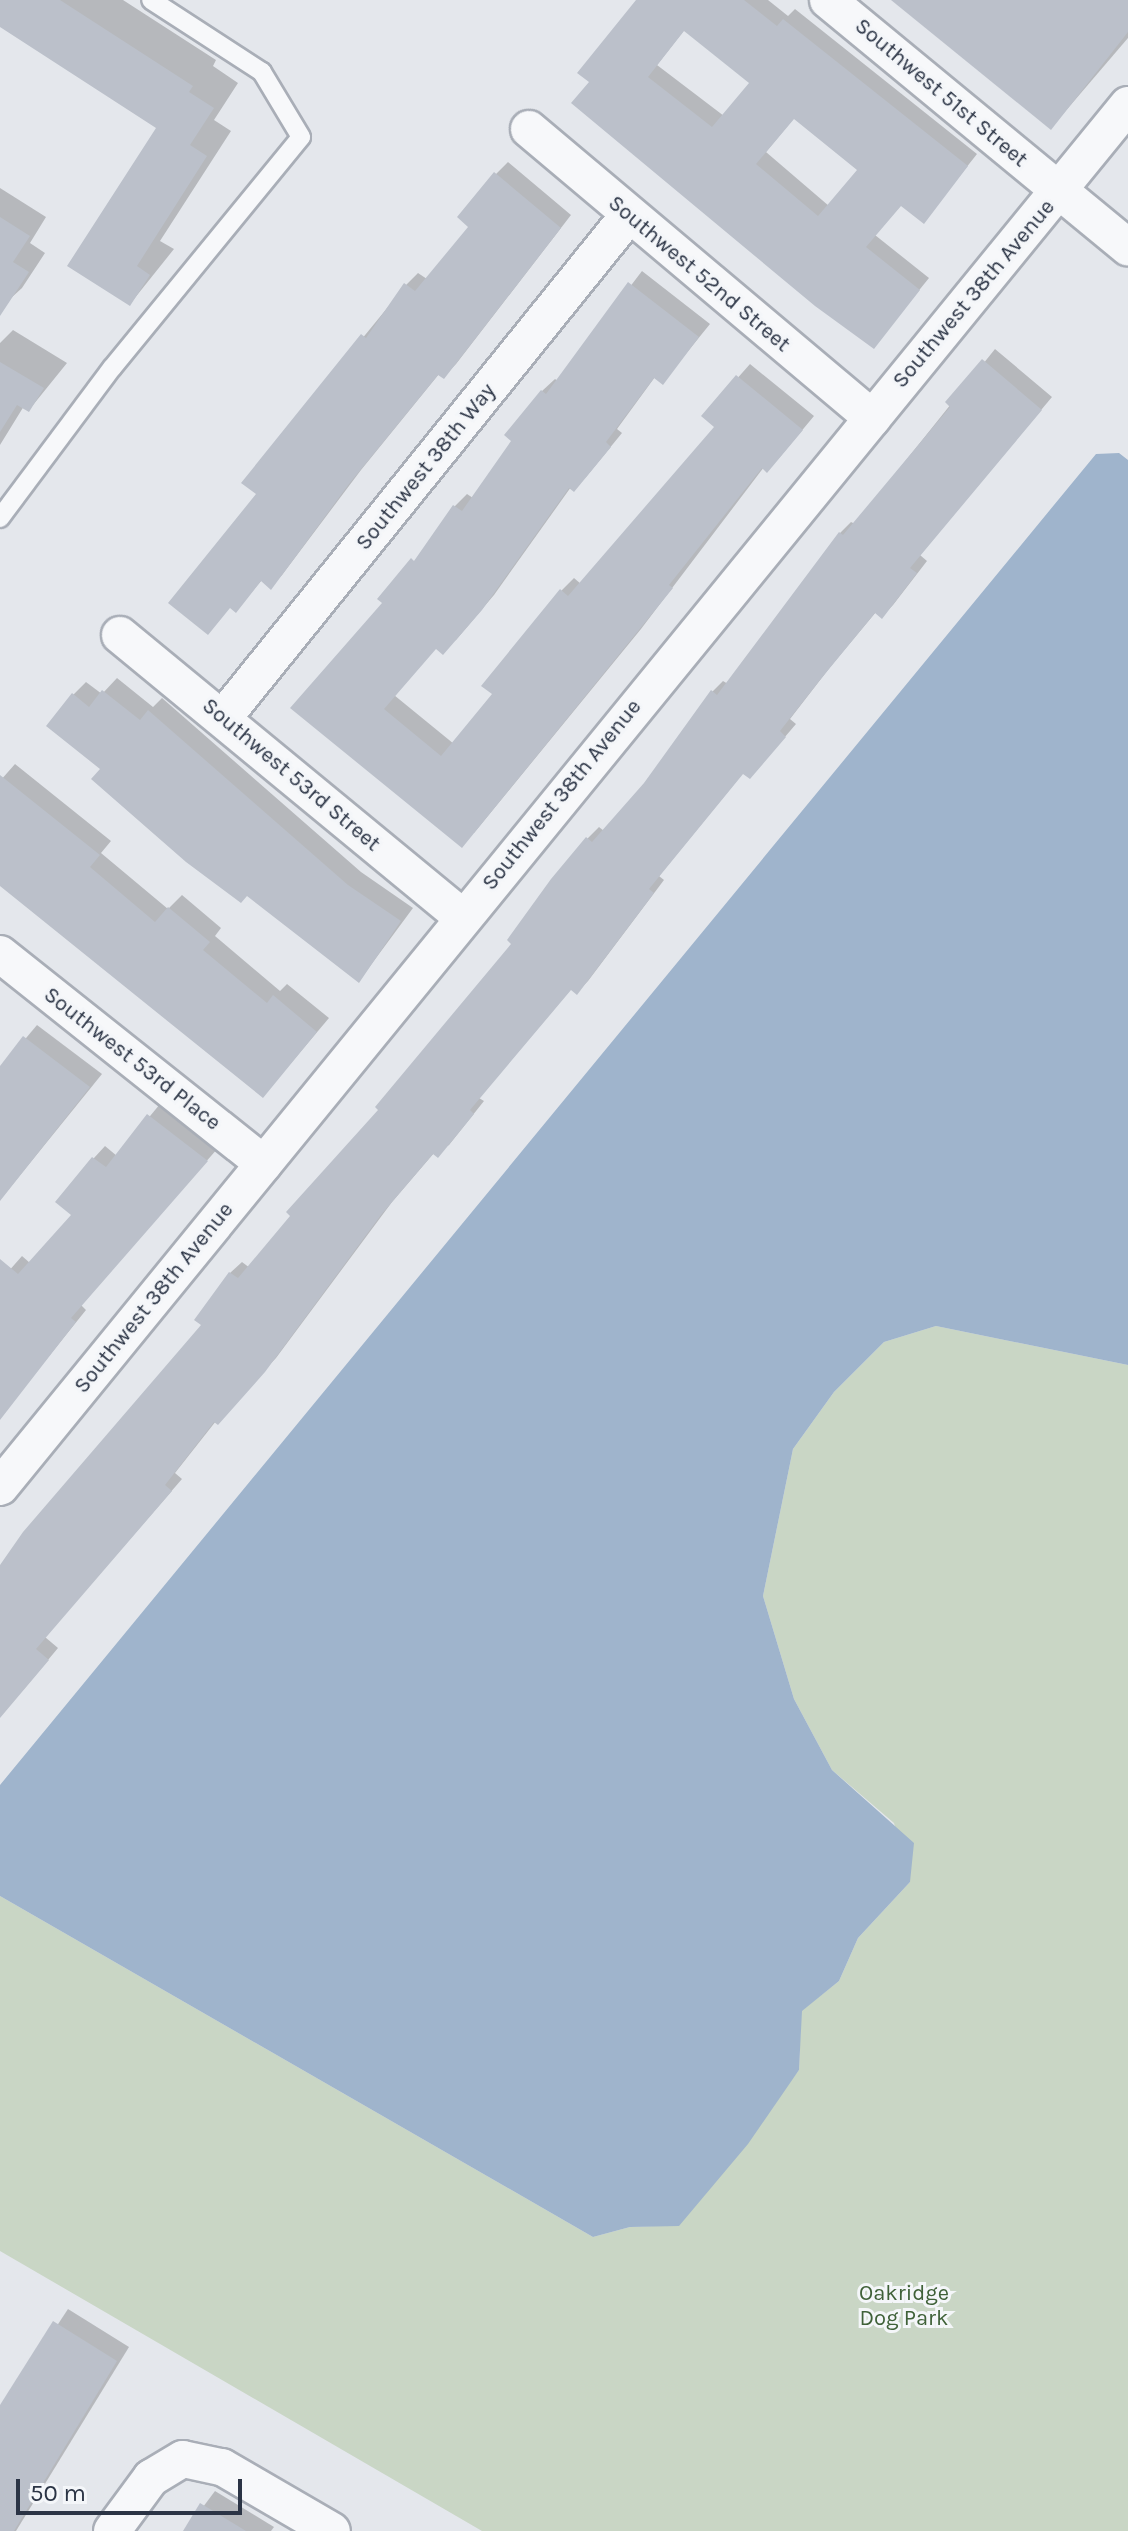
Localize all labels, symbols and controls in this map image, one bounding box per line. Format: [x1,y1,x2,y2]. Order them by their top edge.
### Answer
street label: Southwest 51st Street [849,13,1033,173]
street label: Southwest 52nd Street [603,190,795,358]
street label: Southwest 38th Avenue [887,194,1061,394]
street label: Southwest 38th Way [351,378,501,556]
street label: Southwest 53rd Street [197,693,385,857]
street label: Southwest 38th Avenue [477,694,647,896]
street label: Southwest 53rd Place [38,982,226,1136]
street label: Southwest 38th Avenue [69,1197,239,1399]
park label: Oakridge Dog Park [859,2280,949,2332]
scale bar [20,2463,246,2513]
text: 50 m [30,2479,86,2507]

